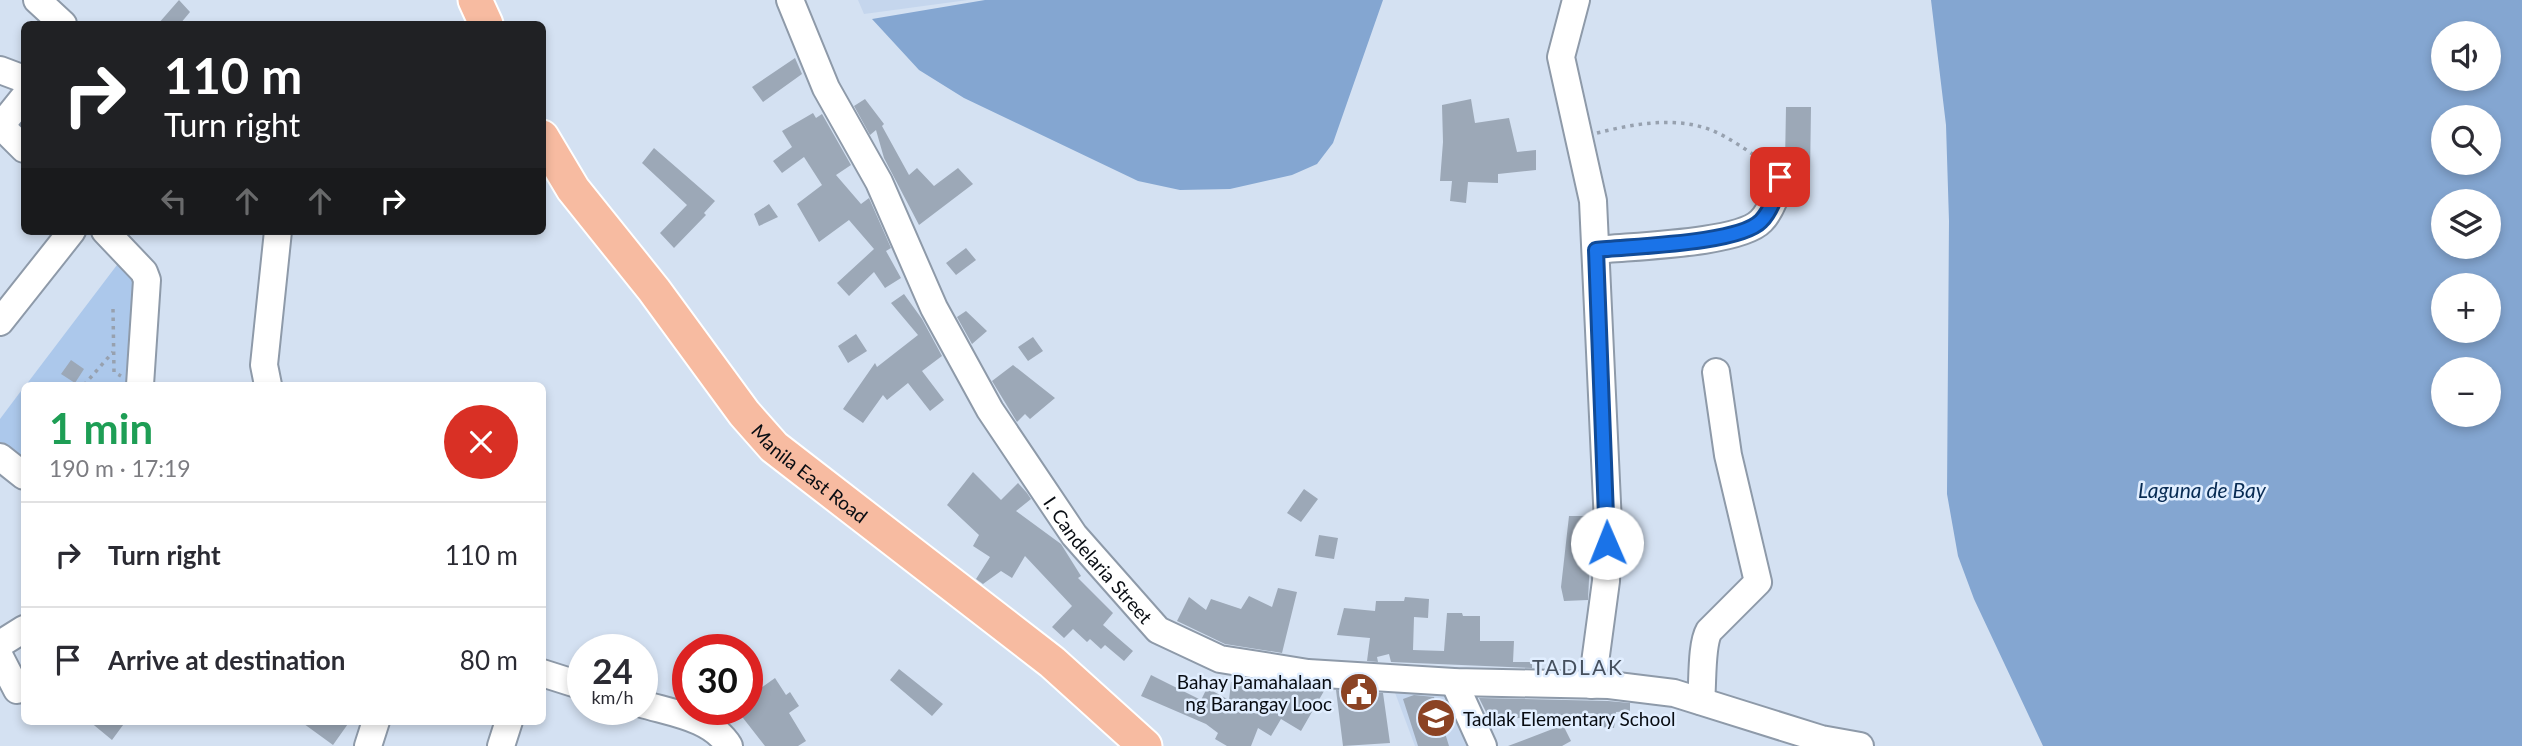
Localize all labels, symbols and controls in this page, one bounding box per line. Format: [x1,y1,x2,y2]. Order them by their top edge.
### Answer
map controls [2431,21,2501,427]
button: sound [2431,21,2501,91]
text: 110 m [164,46,302,104]
icon: right [49,49,140,140]
text: Turn right [164,105,300,144]
button: search [2431,105,2501,175]
pin [1750,147,1810,207]
icon: arrive [1761,158,1799,196]
icon: left [155,182,193,220]
icon: ahead [228,182,266,220]
icon: ahead [301,182,339,220]
icon: right [374,182,412,220]
button: layers [2431,189,2501,259]
button: + [2431,273,2501,343]
button: − [2431,357,2501,427]
text: 1 min [49,403,153,453]
button: close [444,405,518,479]
street label: Manila East Road [747,419,873,527]
text: 190 m · 17:19 [49,454,191,482]
water label: Laguna de Bay [2138,477,2267,502]
street label: I. Candelaria Street [1040,492,1158,628]
position arrow [1570,506,1644,580]
icon: right [49,536,87,574]
text: Turn right [108,539,221,571]
text: 110 m [445,539,518,571]
speed limit sign: 30 [672,634,763,725]
icon: arrive [49,641,87,679]
text: Arrive at destination [108,644,345,676]
text: 80 m [460,644,518,676]
text: 24 [592,649,633,691]
district label: TADLAK [1532,654,1624,679]
place label: Bahay Pamahalaan ng Barangay Looc [1177,670,1332,715]
public building icon: Bahay Pamahalaan ng Barangay Looc [1338,671,1380,713]
text: km/h [591,686,634,708]
school or university icon: Tadlak Elementary School [1415,697,1457,739]
place label: Tadlak Elementary School [1463,707,1675,730]

